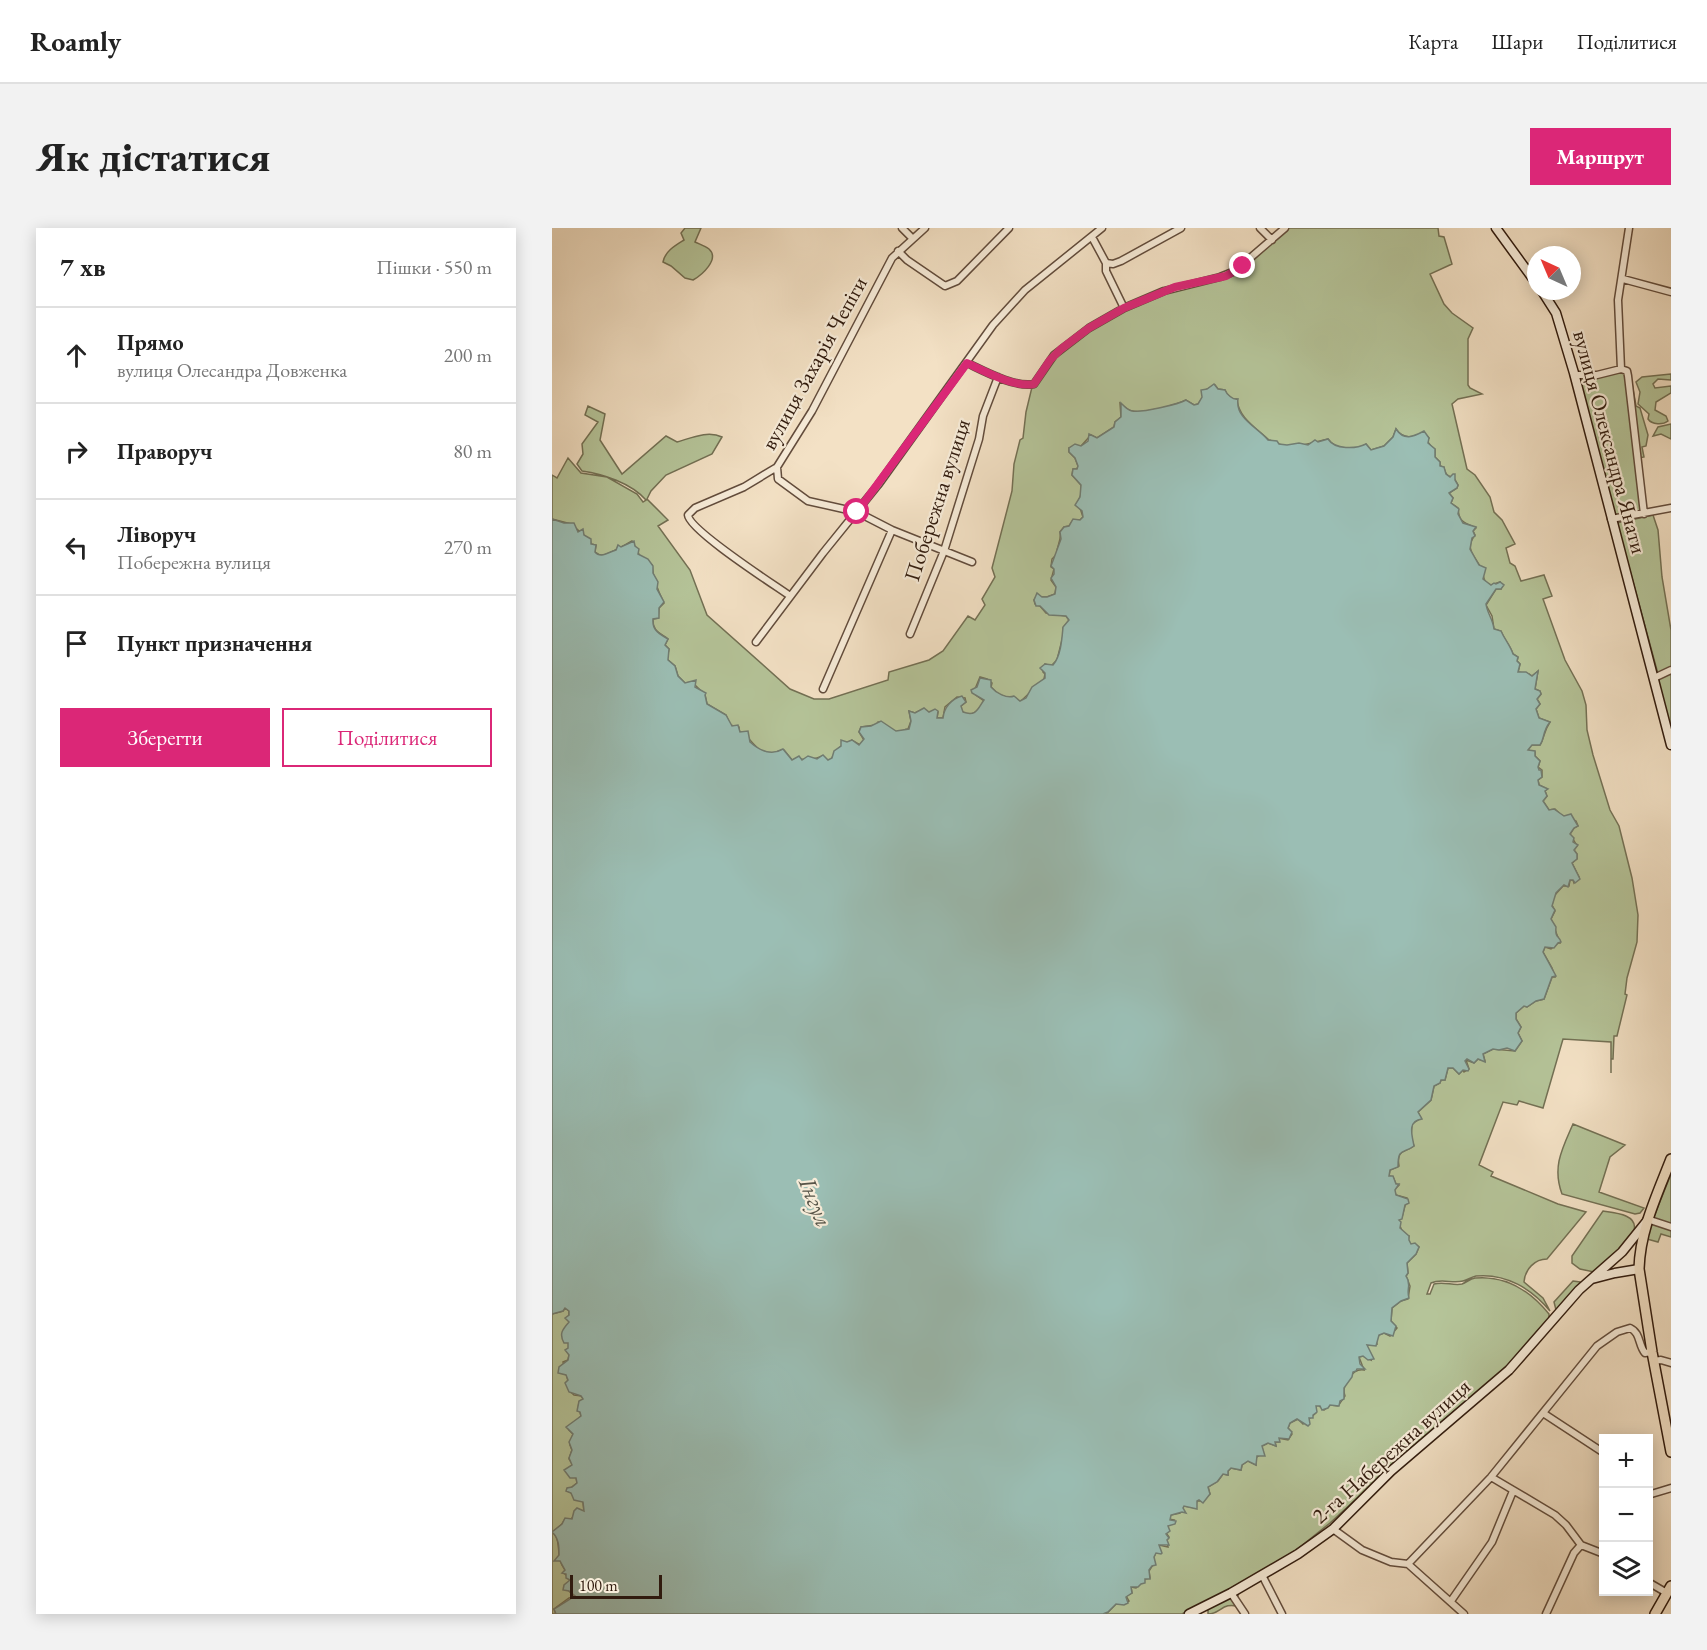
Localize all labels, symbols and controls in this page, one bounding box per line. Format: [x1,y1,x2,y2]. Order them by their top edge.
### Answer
text: Roamly [30,23,121,59]
text: Карта [1408,28,1458,55]
text: Шари [1491,28,1543,55]
text: Поділитися [1576,28,1677,55]
button: Маршрут [1530,128,1671,185]
text: Як дістатися [36,129,270,184]
north arrow [1527,246,1581,300]
text: 7 хв [60,250,106,284]
route end [1229,252,1255,278]
text: Пішки · 550 m [376,254,492,280]
street label: вулиця Захарія Чепіги [754,271,874,455]
street label: вулиця Олександра Янати [1566,327,1654,557]
text: Прямо [117,328,184,357]
icon: ahead [60,339,93,372]
text: 200 m [444,342,492,368]
text: вулиця Олесандра Довженка [117,357,347,383]
street label: Побережна вулиця [897,415,977,585]
icon: right [60,435,93,468]
text: Праворуч [117,437,213,466]
text: 80 m [453,438,492,464]
route start [843,498,869,524]
text: Ліворуч [117,520,196,549]
icon: left [60,531,93,564]
text: 270 m [444,534,492,560]
text: Побережна вулиця [117,549,271,575]
icon: arrive [60,627,93,660]
text: Пункт призначення [117,629,312,658]
button: Зберегти [60,708,270,767]
button: Поділитися [282,708,492,767]
water label: Інгул [792,1172,840,1231]
street label: 2-га Набережна вулиця [1306,1372,1477,1530]
map controls [1599,1434,1653,1596]
button: + [1599,1434,1653,1488]
button: − [1599,1488,1653,1542]
button: layers [1599,1542,1653,1596]
scale bar [570,1572,662,1600]
text: 100 m [579,1575,618,1596]

